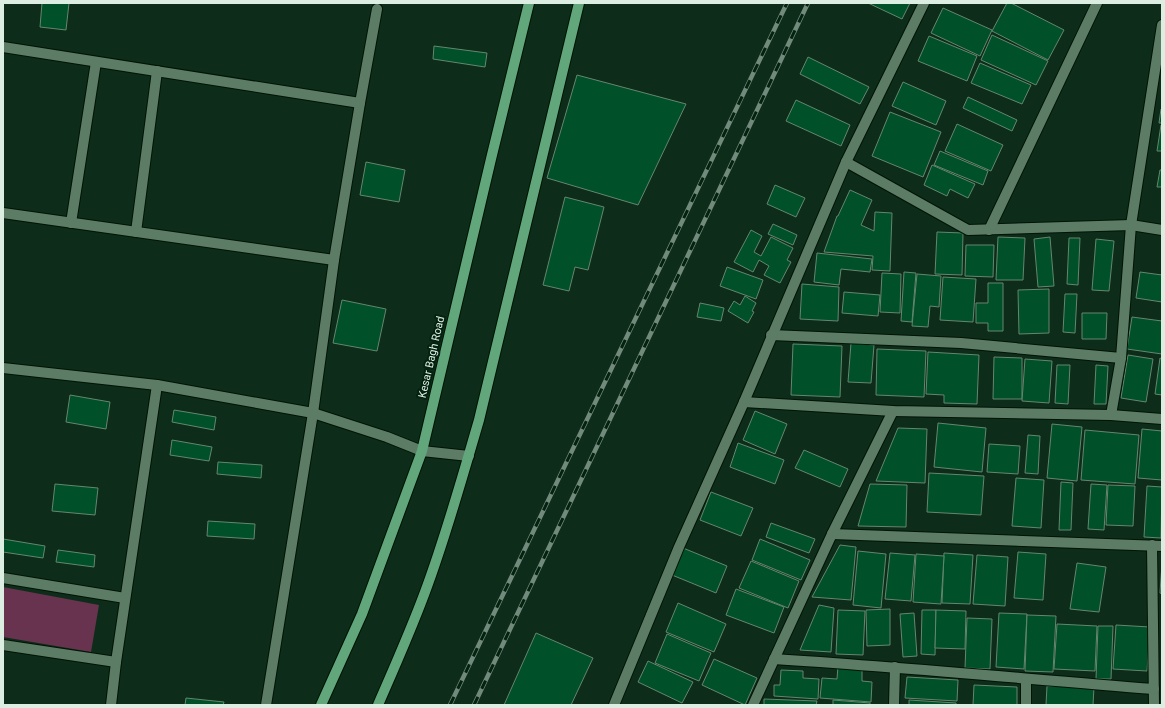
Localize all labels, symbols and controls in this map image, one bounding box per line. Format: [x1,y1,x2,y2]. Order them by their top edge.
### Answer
street label: Kesar Bagh Road [416,315,447,399]

